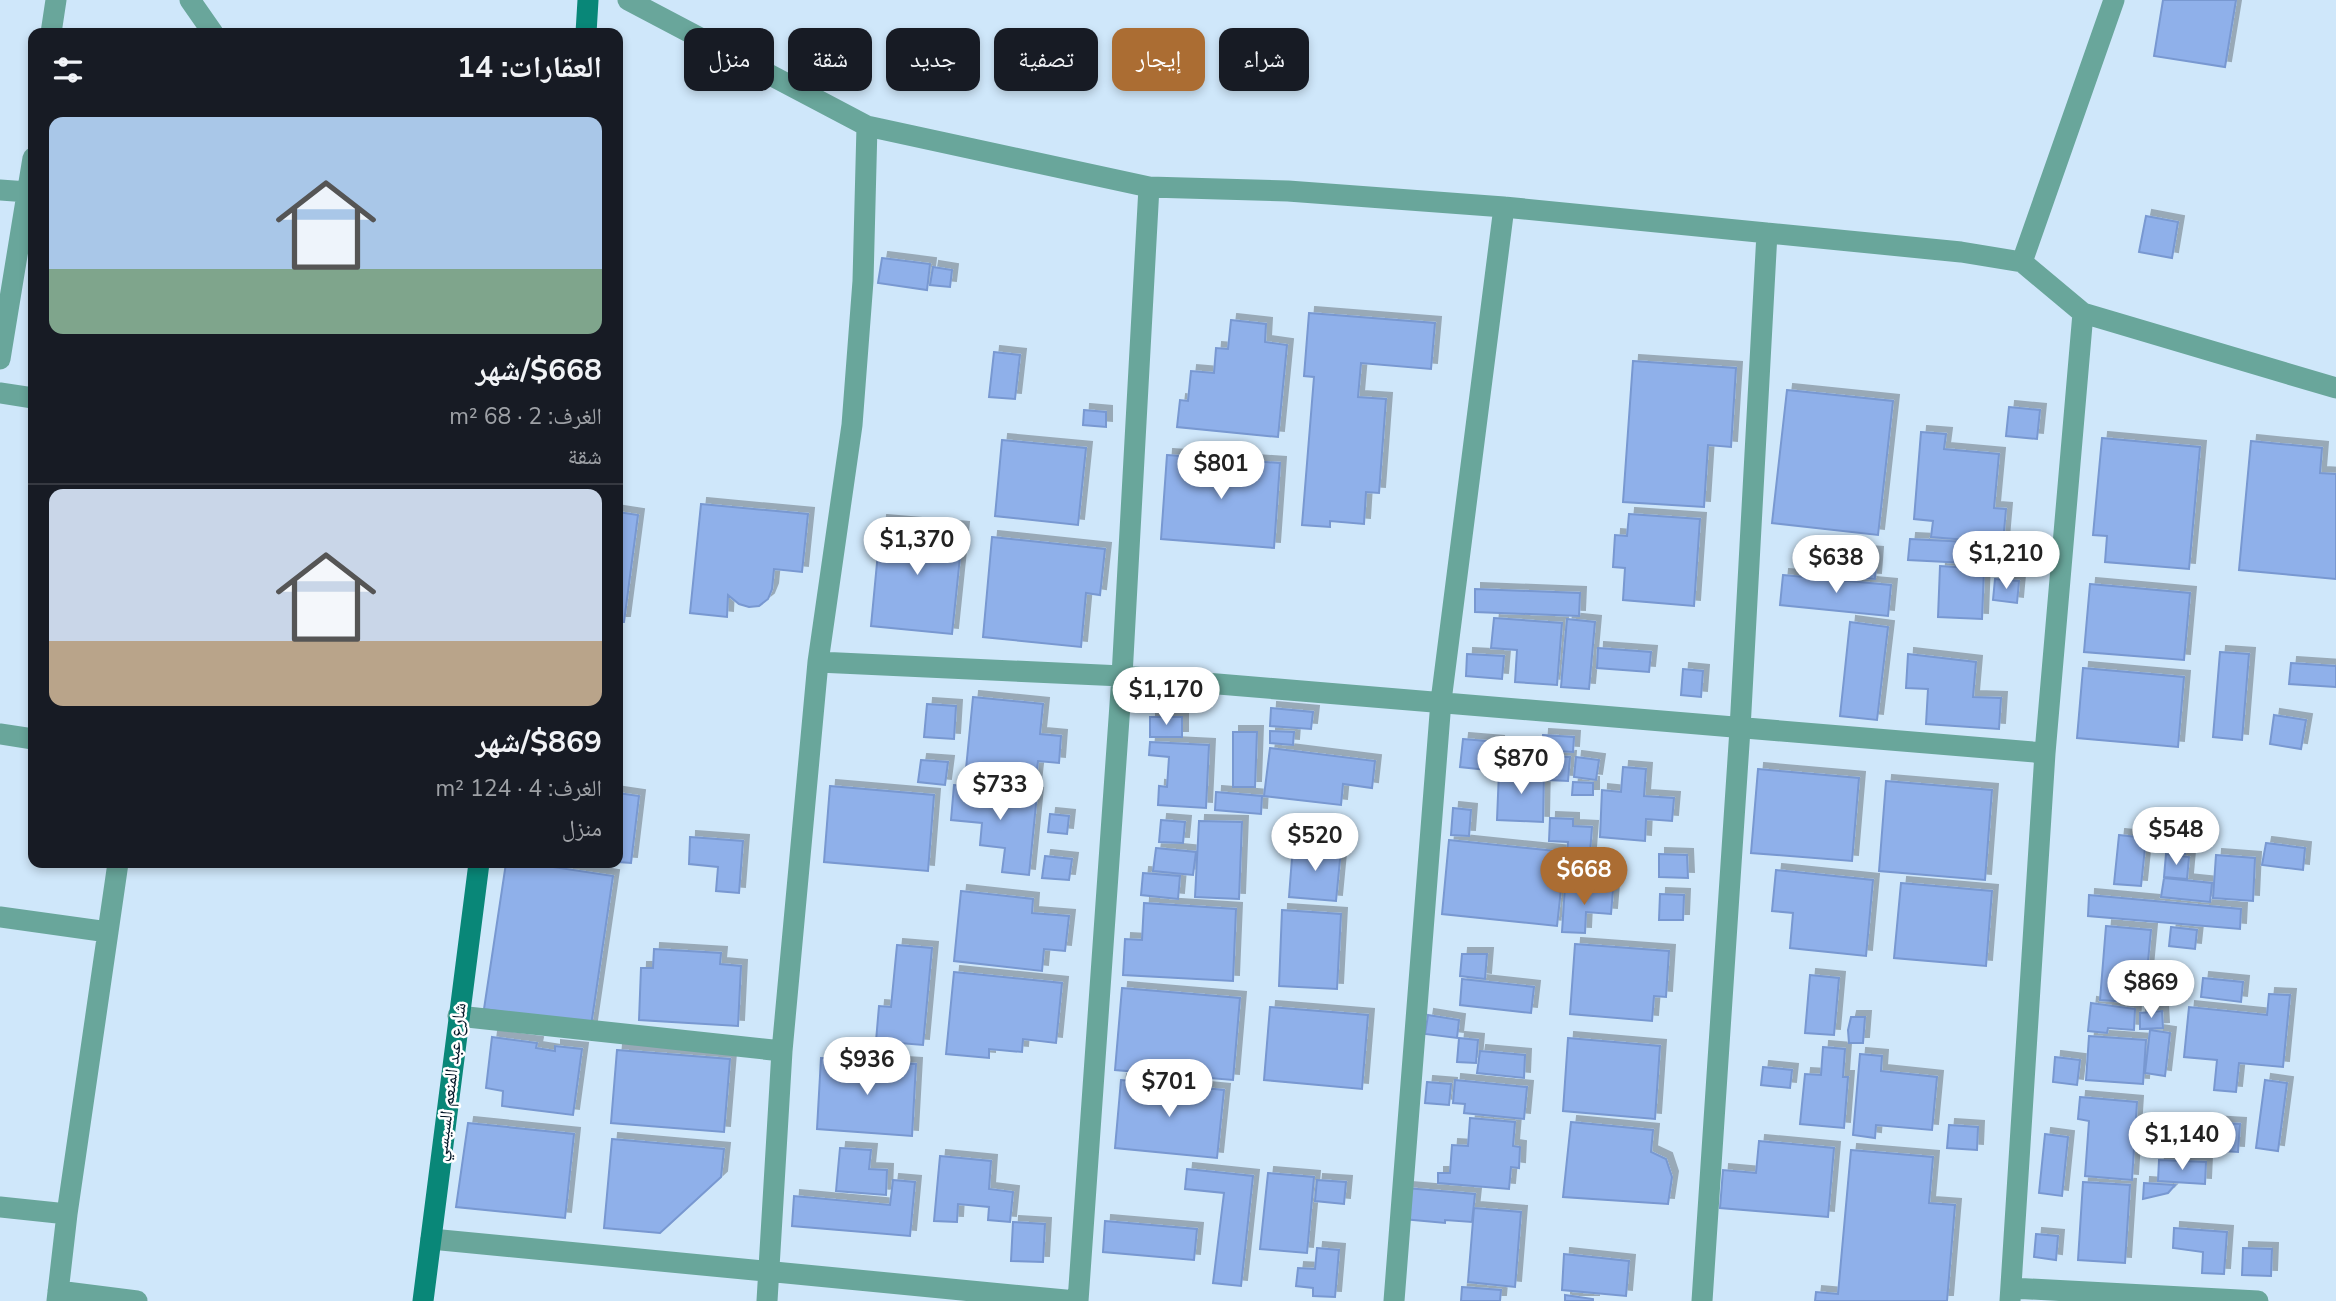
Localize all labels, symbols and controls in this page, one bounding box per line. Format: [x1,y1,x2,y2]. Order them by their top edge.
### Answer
chip: منزل [684,28,774,91]
chip: شقة [788,28,872,91]
chip: جديد [886,28,980,91]
chip: تصفية [994,28,1098,91]
chip: إيجار [1112,28,1205,91]
chip: شراء [1219,28,1309,91]
text: العقارات: 14 [457,47,602,88]
icon: filters [49,51,87,89]
icon: home [263,162,389,288]
text: $668/شهر [476,350,602,391]
text: الغرف: 2 · 68 m² [449,401,602,432]
text: شقة [568,441,602,472]
pin: $801 [1180,442,1262,501]
text: $801 [1193,448,1249,479]
pin: $1,370 [860,518,974,577]
text: $1,370 [880,524,954,555]
pin: $1,210 [1949,532,2063,591]
icon: home [263,534,389,660]
pin: $638 [1795,536,1877,595]
text: $1,210 [1969,538,2043,569]
text: $638 [1808,542,1864,573]
pin: $1,170 [1109,668,1223,727]
text: $1,170 [1129,674,1203,705]
text: $869/شهر [476,722,602,763]
pin: $870 [1480,736,1562,796]
text: $870 [1493,743,1549,774]
pin: $733 [959,762,1041,822]
text: $733 [972,769,1028,800]
text: الغرف: 4 · 124 m² [436,773,602,804]
pin: $548 [2135,808,2217,867]
text: منزل [562,813,602,844]
pin: $520 [1274,814,1356,873]
text: $548 [2148,814,2204,845]
text: $520 [1287,820,1343,851]
pin: $668 [1543,848,1625,907]
text: $668 [1556,854,1612,885]
pin: $869 [2110,960,2192,1020]
text: $869 [2123,967,2179,998]
street label: شارع عبد المنعم السيسي [428,1001,474,1163]
pin: $936 [826,1038,908,1097]
text: $936 [839,1044,895,1075]
pin: $701 [1128,1060,1210,1119]
text: $701 [1141,1066,1197,1097]
pin: $1,140 [2125,1112,2239,1172]
text: $1,140 [2145,1119,2219,1150]

